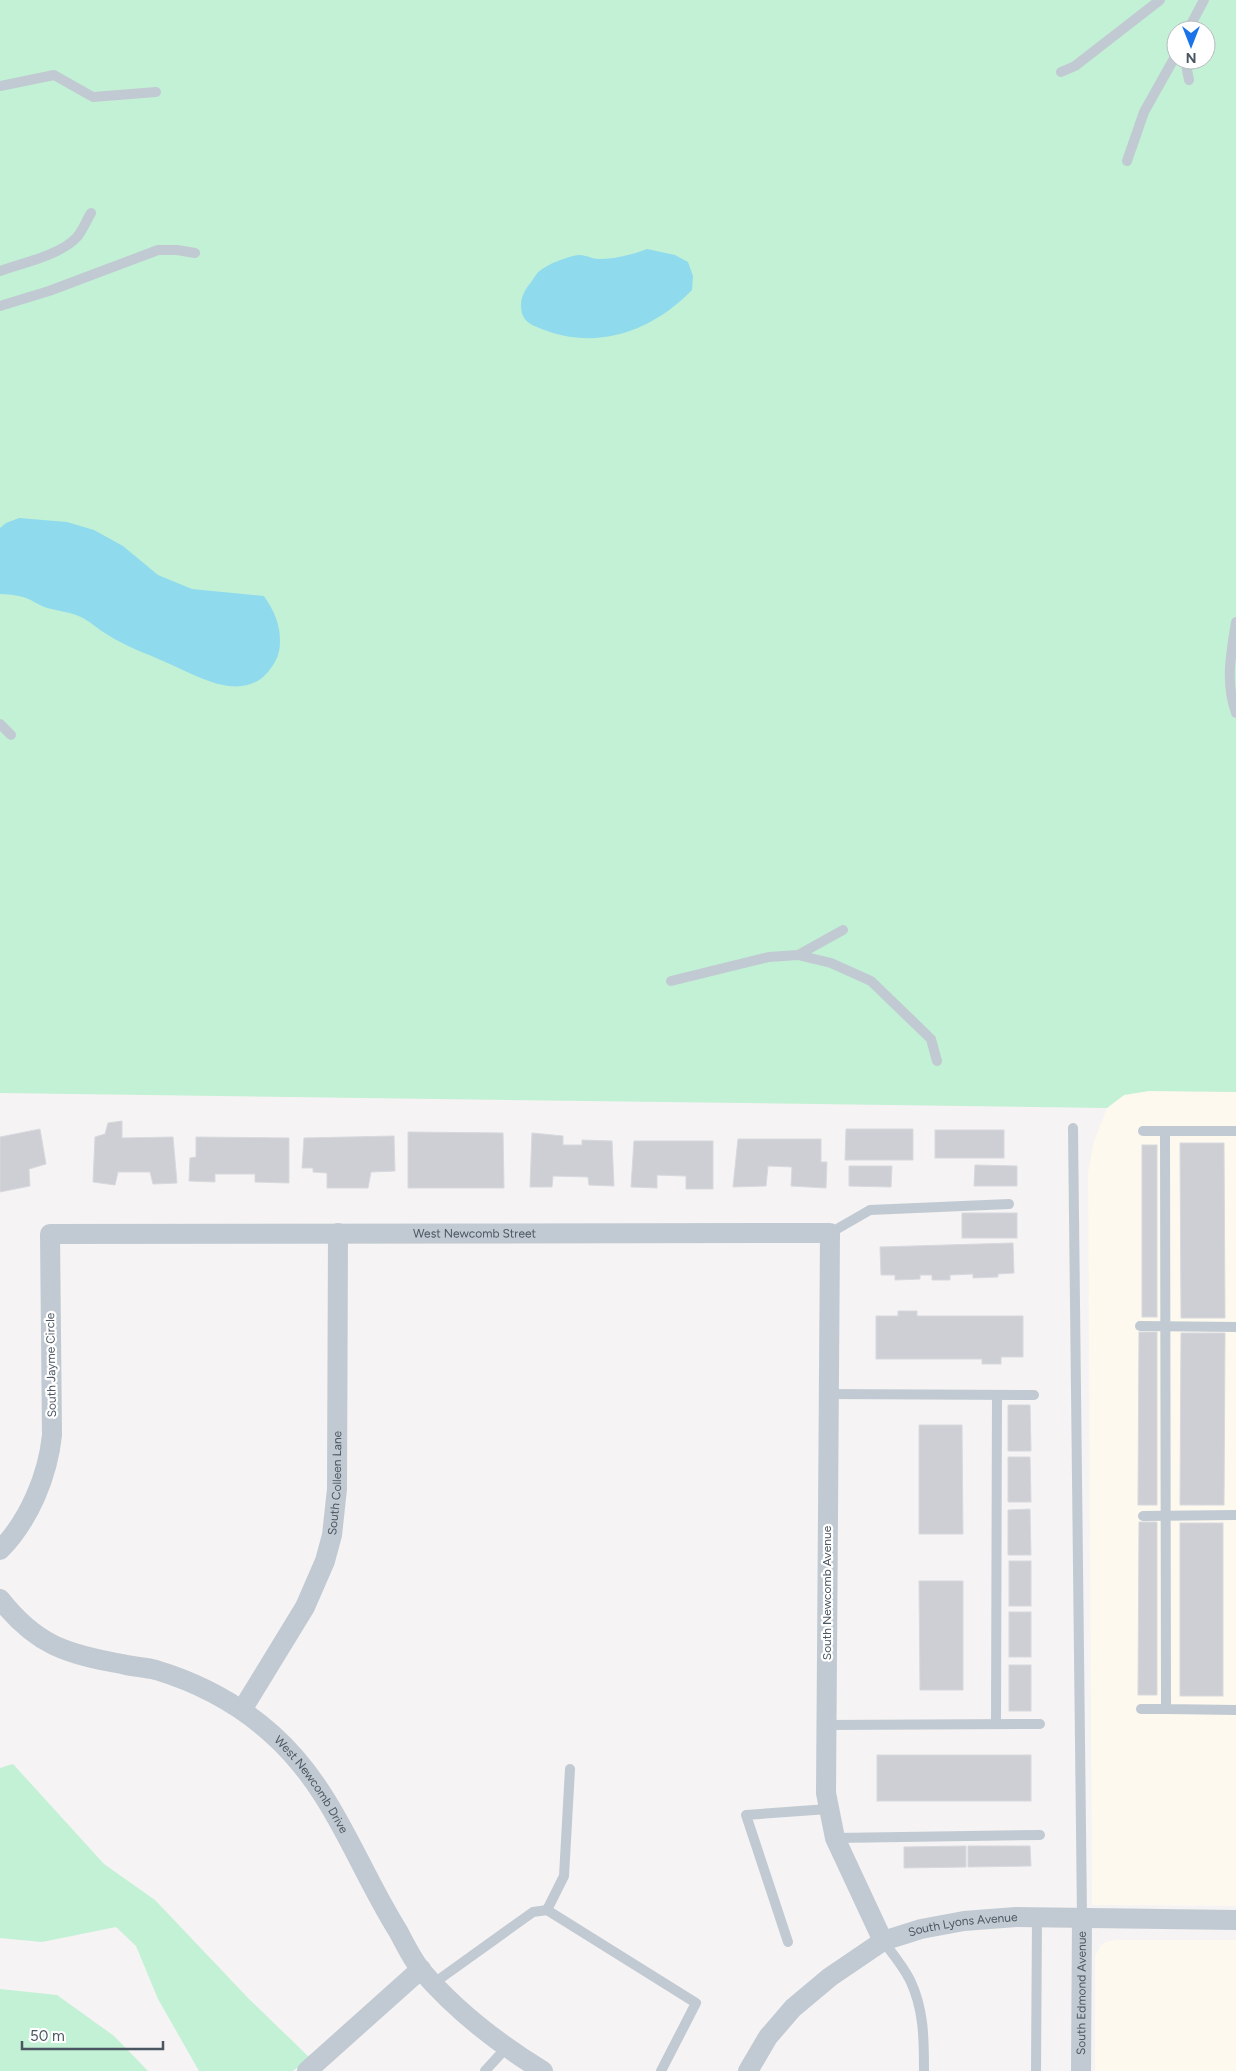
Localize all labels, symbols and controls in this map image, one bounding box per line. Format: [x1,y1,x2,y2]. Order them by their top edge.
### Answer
north arrow [1166,20,1216,70]
text: N [1186,49,1196,66]
street label: West Newcomb Street [413,1226,537,1241]
street label: South Jayme Circle [43,1312,59,1417]
street label: South Colleen Lane [325,1430,344,1536]
street label: South Newcomb Avenue [820,1525,834,1660]
street label: West Newcomb Drive [271,1733,351,1836]
street label: South Lyons Avenue [906,1910,1018,1940]
street label: South Edmond Avenue [1074,1931,1089,2055]
scale bar [22,2018,164,2050]
text: 50 m [30,2027,65,2045]

